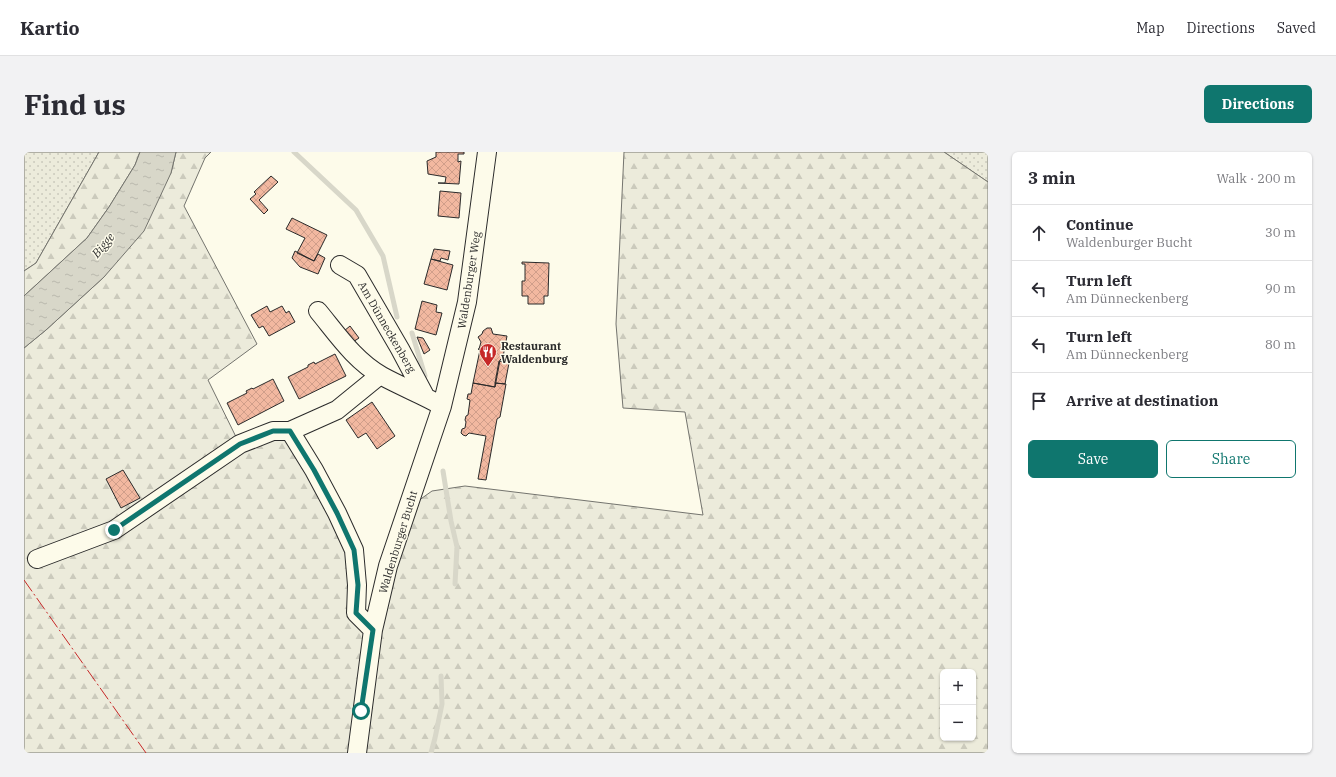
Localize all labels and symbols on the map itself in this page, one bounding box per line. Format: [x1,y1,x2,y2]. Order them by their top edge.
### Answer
water label: Bigge [88,229,118,261]
street label: Waldenburger Weg [454,230,484,330]
street label: Am Dünneckenberg [355,279,419,375]
place label: Restaurant Waldenburg [501,339,568,366]
restaurant icon: Restaurant Waldenburg [478,342,498,367]
street label: Waldenburger Bucht [376,489,420,595]
route end [105,521,123,539]
route start [352,702,370,720]

